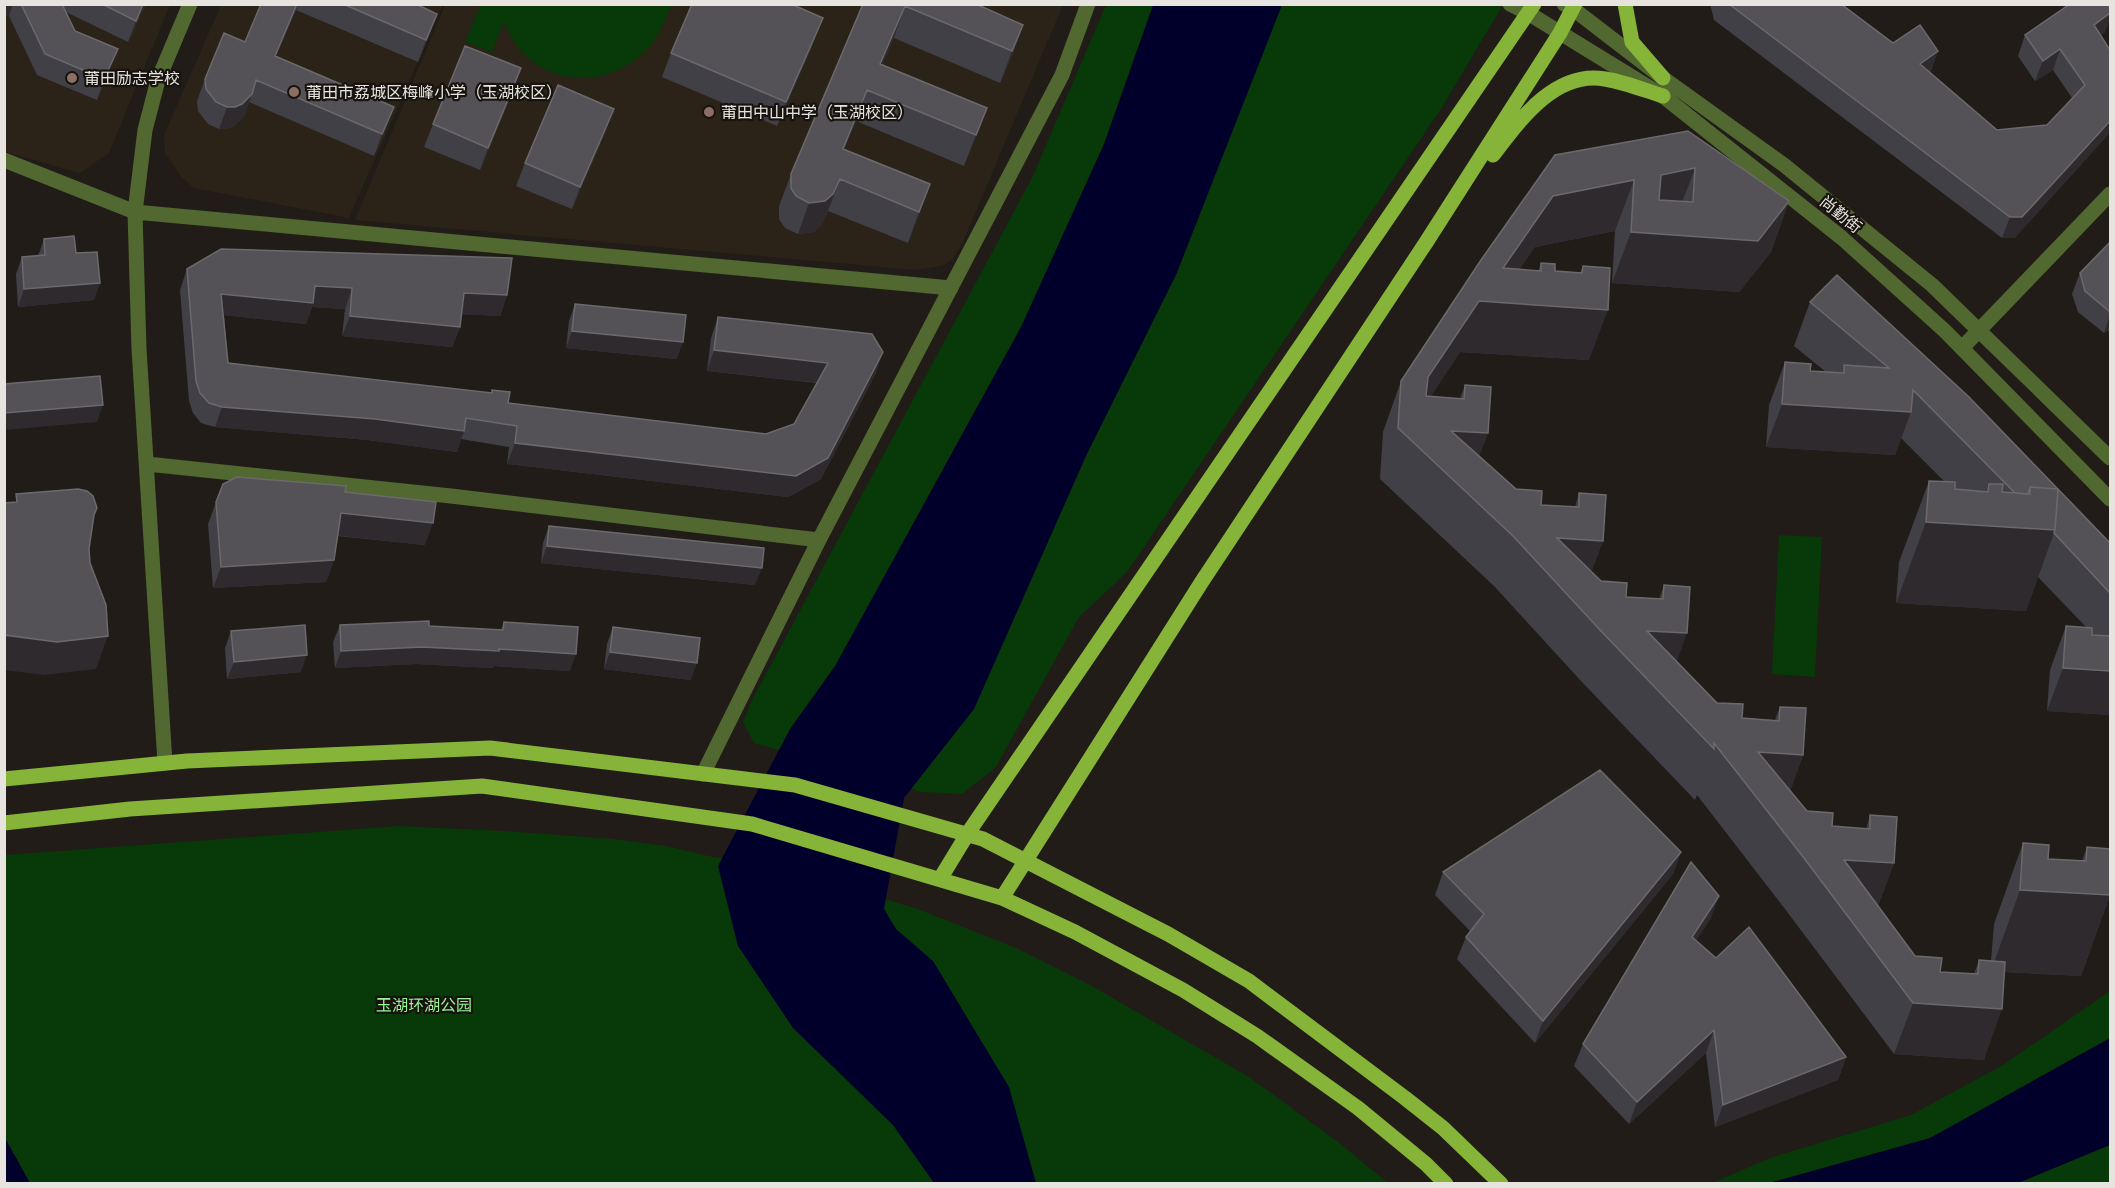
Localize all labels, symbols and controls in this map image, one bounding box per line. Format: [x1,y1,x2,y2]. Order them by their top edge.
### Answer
place label: 莆田励志学校 [84,69,180,88]
marker: 莆田励志学校 [65,71,79,85]
place label: 莆田市荔城区梅峰小学（玉湖校区） [306,83,562,102]
marker: 莆田市荔城区梅峰小学（玉湖校区） [287,85,301,99]
place label: 莆田中山中学（玉湖校区） [721,103,913,122]
marker: 莆田中山中学（玉湖校区） [702,105,716,119]
street label: 尚勤街 [1816,192,1865,237]
park label: 玉湖环湖公园 [376,996,472,1015]

